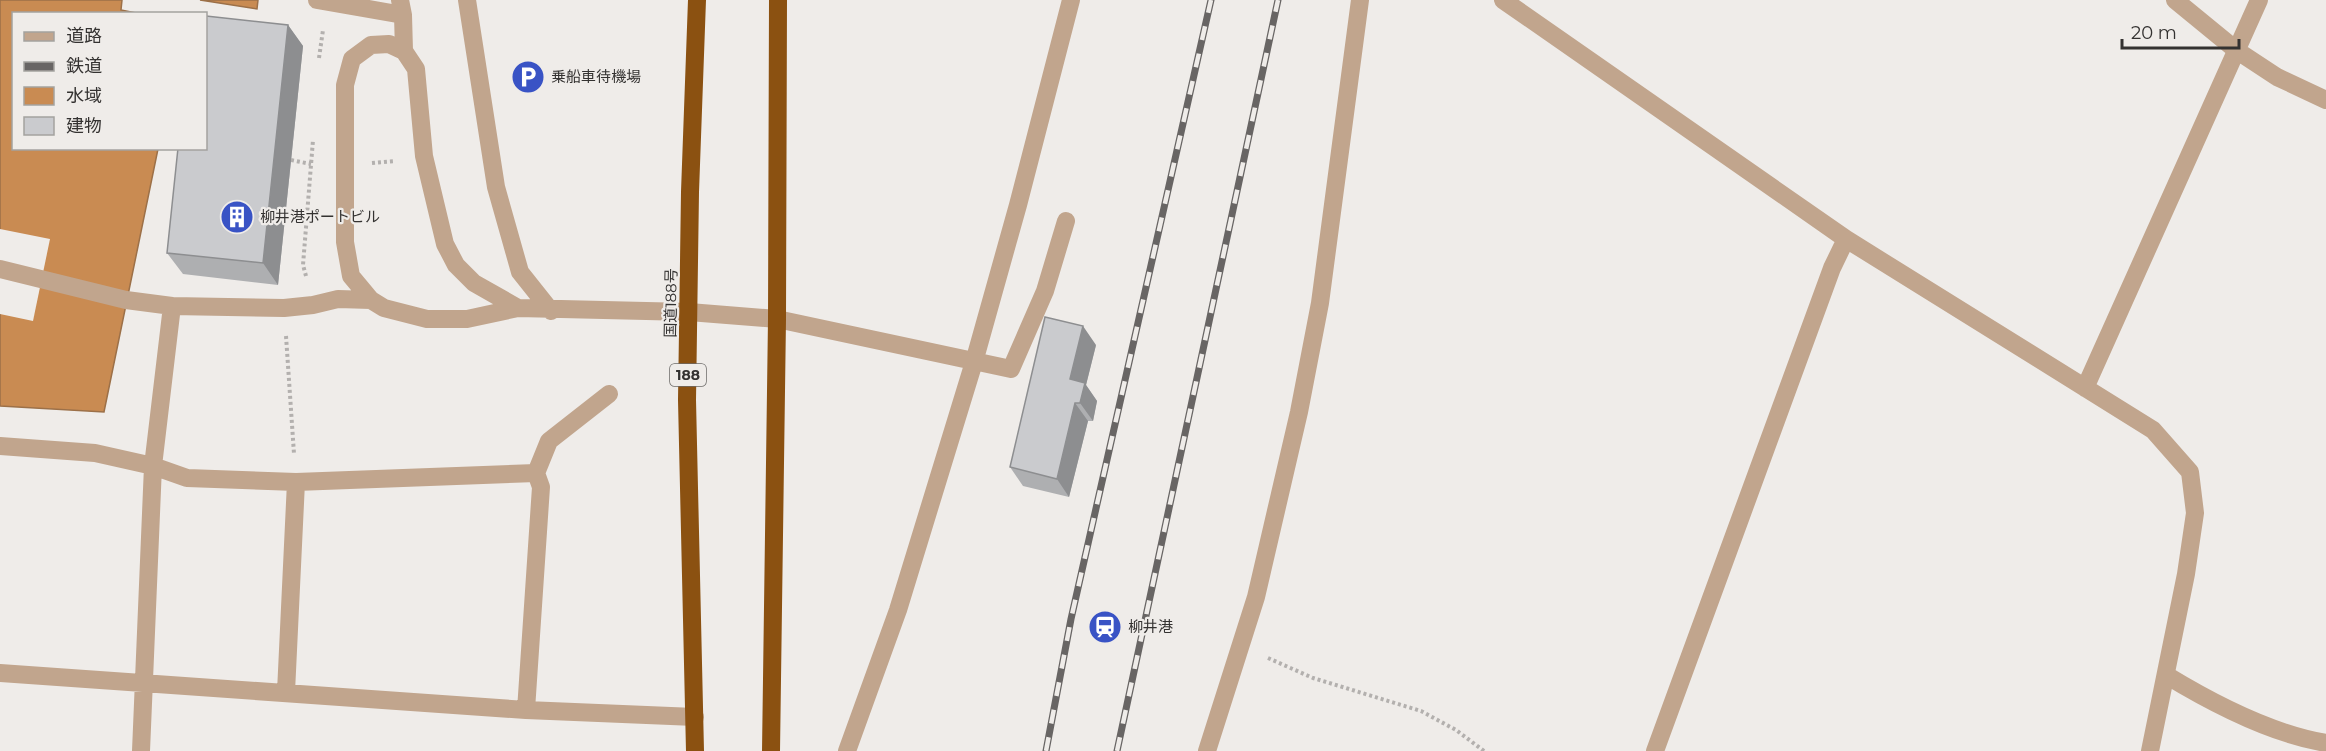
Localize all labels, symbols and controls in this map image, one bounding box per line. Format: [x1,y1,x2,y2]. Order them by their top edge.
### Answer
legend [12,12,207,150]
scale bar [2122,12,2239,50]
text: 20 m [2131,22,2177,44]
text: 道路 [66,25,102,47]
text: 鉄道 [66,55,102,77]
parking icon: 乗船車待機場 [510,59,546,95]
place label: 乗船車待機場 [551,67,641,86]
text: 水域 [66,85,102,107]
text: 建物 [66,115,102,137]
building icon: 柳井港ポートビル [219,199,255,235]
place label: 柳井港ポートビル [260,207,380,226]
street label: 国道188号 [660,268,681,338]
road number: 188 [670,364,706,386]
station icon: 柳井港 [1087,609,1123,645]
place label: 柳井港 [1128,617,1173,636]

